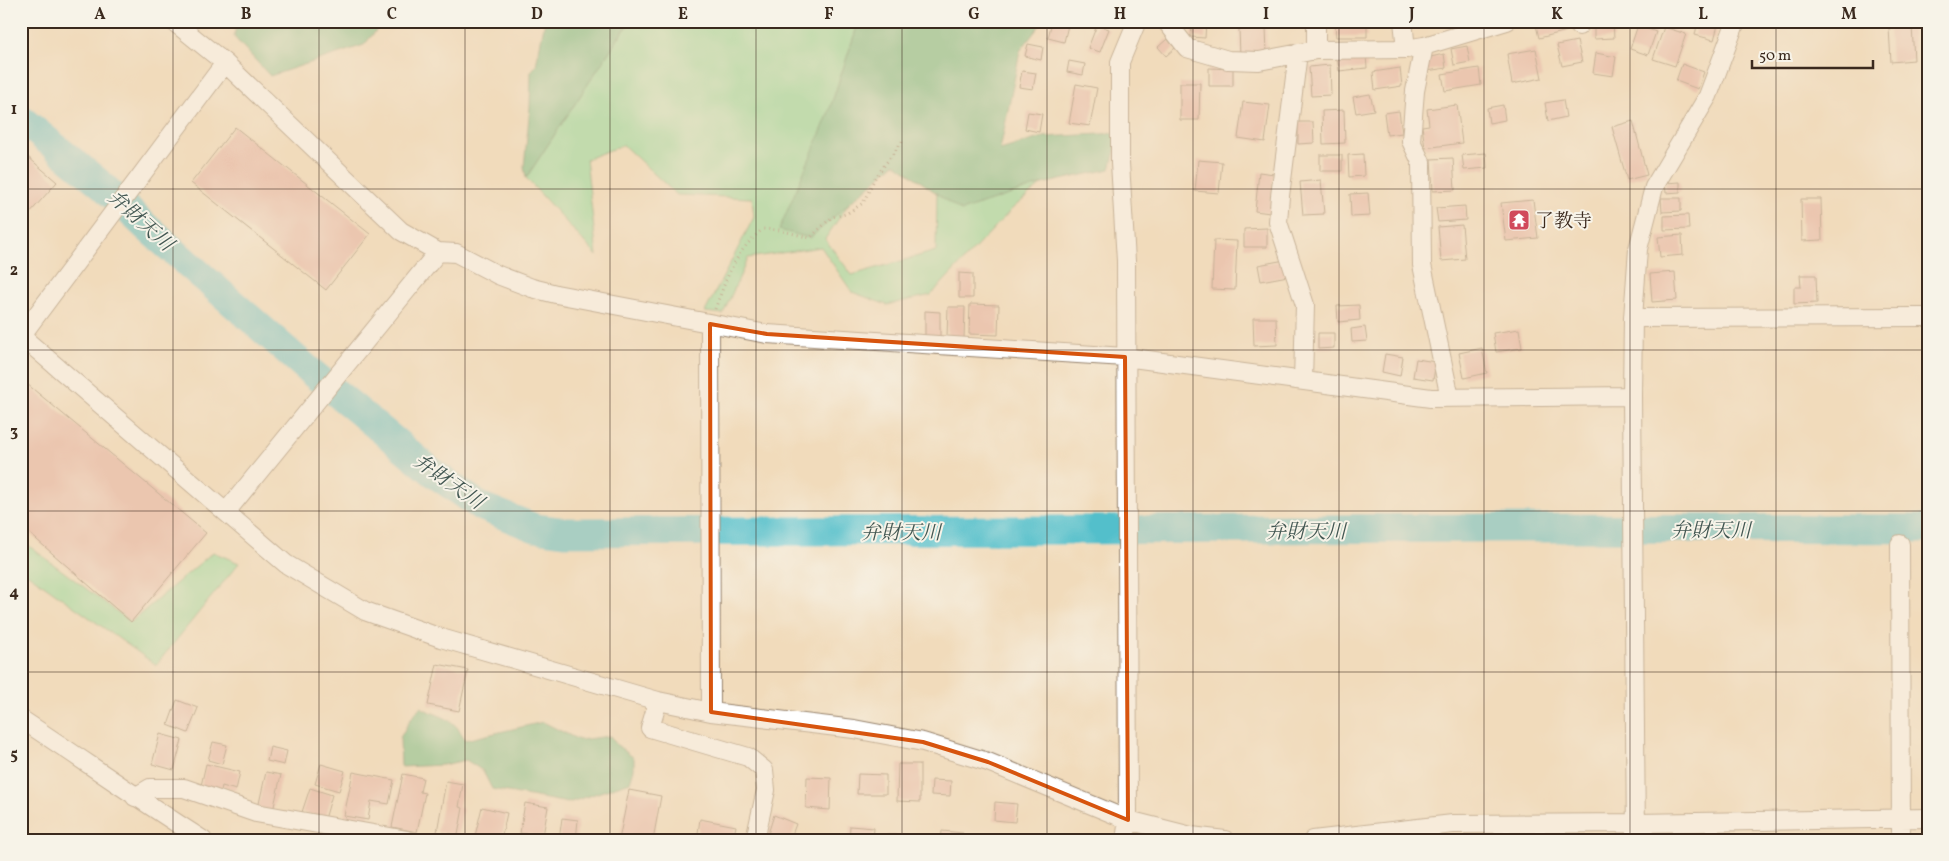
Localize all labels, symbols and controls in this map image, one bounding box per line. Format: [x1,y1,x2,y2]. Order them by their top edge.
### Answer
text: A [94,4,106,26]
text: B [241,4,252,26]
text: C [387,4,397,26]
text: D [531,4,543,26]
text: E [678,4,688,26]
text: F [824,4,834,26]
text: G [968,4,980,26]
text: H [1114,4,1126,26]
text: I [1263,4,1269,26]
text: J [1408,4,1415,26]
text: K [1551,4,1563,26]
text: L [1698,4,1708,26]
text: M [1841,4,1857,26]
scale bar [1752,38,1873,70]
text: 50 m [1759,46,1791,67]
text: 1 [11,99,17,121]
water label: 弁財天川 [101,184,180,260]
temple icon: 了教寺 [1507,208,1531,232]
place label: 了教寺 [1535,209,1592,235]
text: 2 [10,260,18,282]
text: 3 [10,421,18,443]
water label: 弁財天川 [407,448,490,518]
water label: 弁財天川 [1671,518,1753,546]
water label: 弁財天川 [1266,519,1348,547]
water label: 弁財天川 [861,520,943,548]
text: 4 [9,582,19,604]
text: 5 [10,744,18,766]

